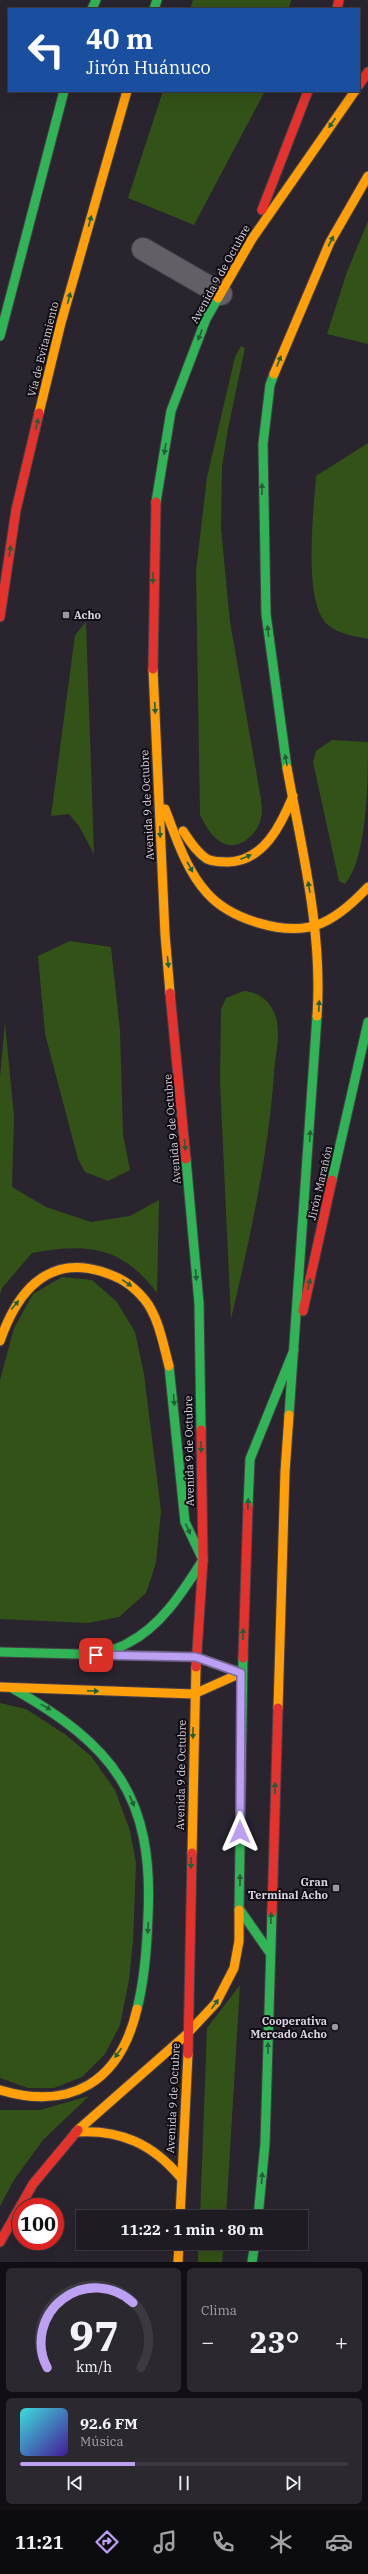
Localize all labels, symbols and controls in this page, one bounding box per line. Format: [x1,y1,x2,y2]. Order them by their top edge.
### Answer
text: 40 m [86,20,153,57]
icon: left [20,24,72,76]
text: Jirón Huánuco [86,56,211,79]
one-way arrow [328,118,336,128]
one-way arrow [87,214,93,227]
street label: Avenida 9 de Octubre [187,222,253,326]
one-way arrow [327,236,334,247]
one-way arrow [66,291,72,304]
street label: Vía de Evitamiento [24,300,62,398]
one-way arrow [197,329,203,341]
one-way arrow [276,354,282,366]
one-way arrow [34,418,40,430]
one-way arrow [161,443,167,455]
one-way arrow [259,482,265,495]
one-way arrow [7,545,13,557]
one-way arrow [150,572,157,584]
place label: Acho [74,608,101,622]
marker: Acho [61,610,71,620]
one-way arrow [265,625,271,637]
one-way arrow [151,702,158,714]
street label: Avenida 9 de Octubre [137,749,157,861]
one-way arrow [283,753,289,766]
one-way arrow [157,826,164,838]
one-way arrow [241,854,253,860]
one-way arrow [187,862,194,873]
one-way arrow [306,881,312,894]
one-way arrow [164,956,171,968]
one-way arrow [315,1000,322,1012]
street label: Avenida 9 de Octubre [160,1073,184,1185]
one-way arrow [307,1130,314,1142]
one-way arrow [182,1139,188,1151]
street label: Jirón Marañón [305,1144,335,1222]
one-way arrow [193,1269,200,1281]
one-way arrow [306,1278,312,1290]
one-way arrow [122,1279,132,1287]
one-way arrow [11,1300,20,1311]
one-way arrow [170,1394,177,1406]
street label: Avenida 9 de Octubre [181,1396,197,1506]
one-way arrow [198,1441,204,1454]
one-way arrow [245,1497,251,1510]
one-way arrow [185,1523,191,1535]
one-way arrow [240,1627,246,1640]
pin [79,1638,113,1672]
icon: arrive [85,1644,107,1666]
one-way arrow [87,1687,99,1694]
one-way arrow [40,1704,52,1710]
street label: Avenida 9 de Octubre [173,1720,189,1830]
one-way arrow [190,1727,196,1740]
one-way arrow [272,1781,278,1794]
one-way arrow [129,1795,136,1807]
position arrow [219,1811,261,1853]
one-way arrow [188,1857,195,1869]
one-way arrow [237,1873,243,1886]
place label: Gran Terminal Acho [248,1875,328,1902]
marker: Gran Terminal Acho [331,1883,341,1893]
one-way arrow [268,1911,274,1924]
one-way arrow [144,1922,151,1934]
one-way arrow [211,1999,219,2009]
place label: Cooperativa Mercado Acho [250,2014,327,2041]
marker: Cooperativa Mercado Acho [330,2022,340,2032]
street label: Avenida 9 de Octubre [163,2042,183,2154]
one-way arrow [264,2042,271,2054]
one-way arrow [114,2048,122,2059]
one-way arrow [259,2172,266,2184]
speed limit sign: 100 [12,2198,64,2250]
text: 11:22 · 1 min · 80 m [120,2220,264,2239]
text: Clima [201,2302,237,2319]
text: 97 [69,2308,118,2362]
text: 23° [249,2322,300,2361]
text: − [201,2327,214,2356]
text: + [335,2327,348,2356]
text: km/h [75,2357,112,2376]
text: 92.6 FM [80,2414,138,2433]
text: Música [80,2433,124,2450]
icon: previous [64,2472,86,2494]
icon: pause [173,2472,195,2494]
icon: next [282,2472,304,2494]
icon: directions [93,2528,121,2556]
icon: music [151,2528,179,2556]
icon: phone [209,2528,237,2556]
icon: climate [267,2528,295,2556]
icon: car [325,2528,353,2556]
text: 11:21 [15,2531,64,2554]

